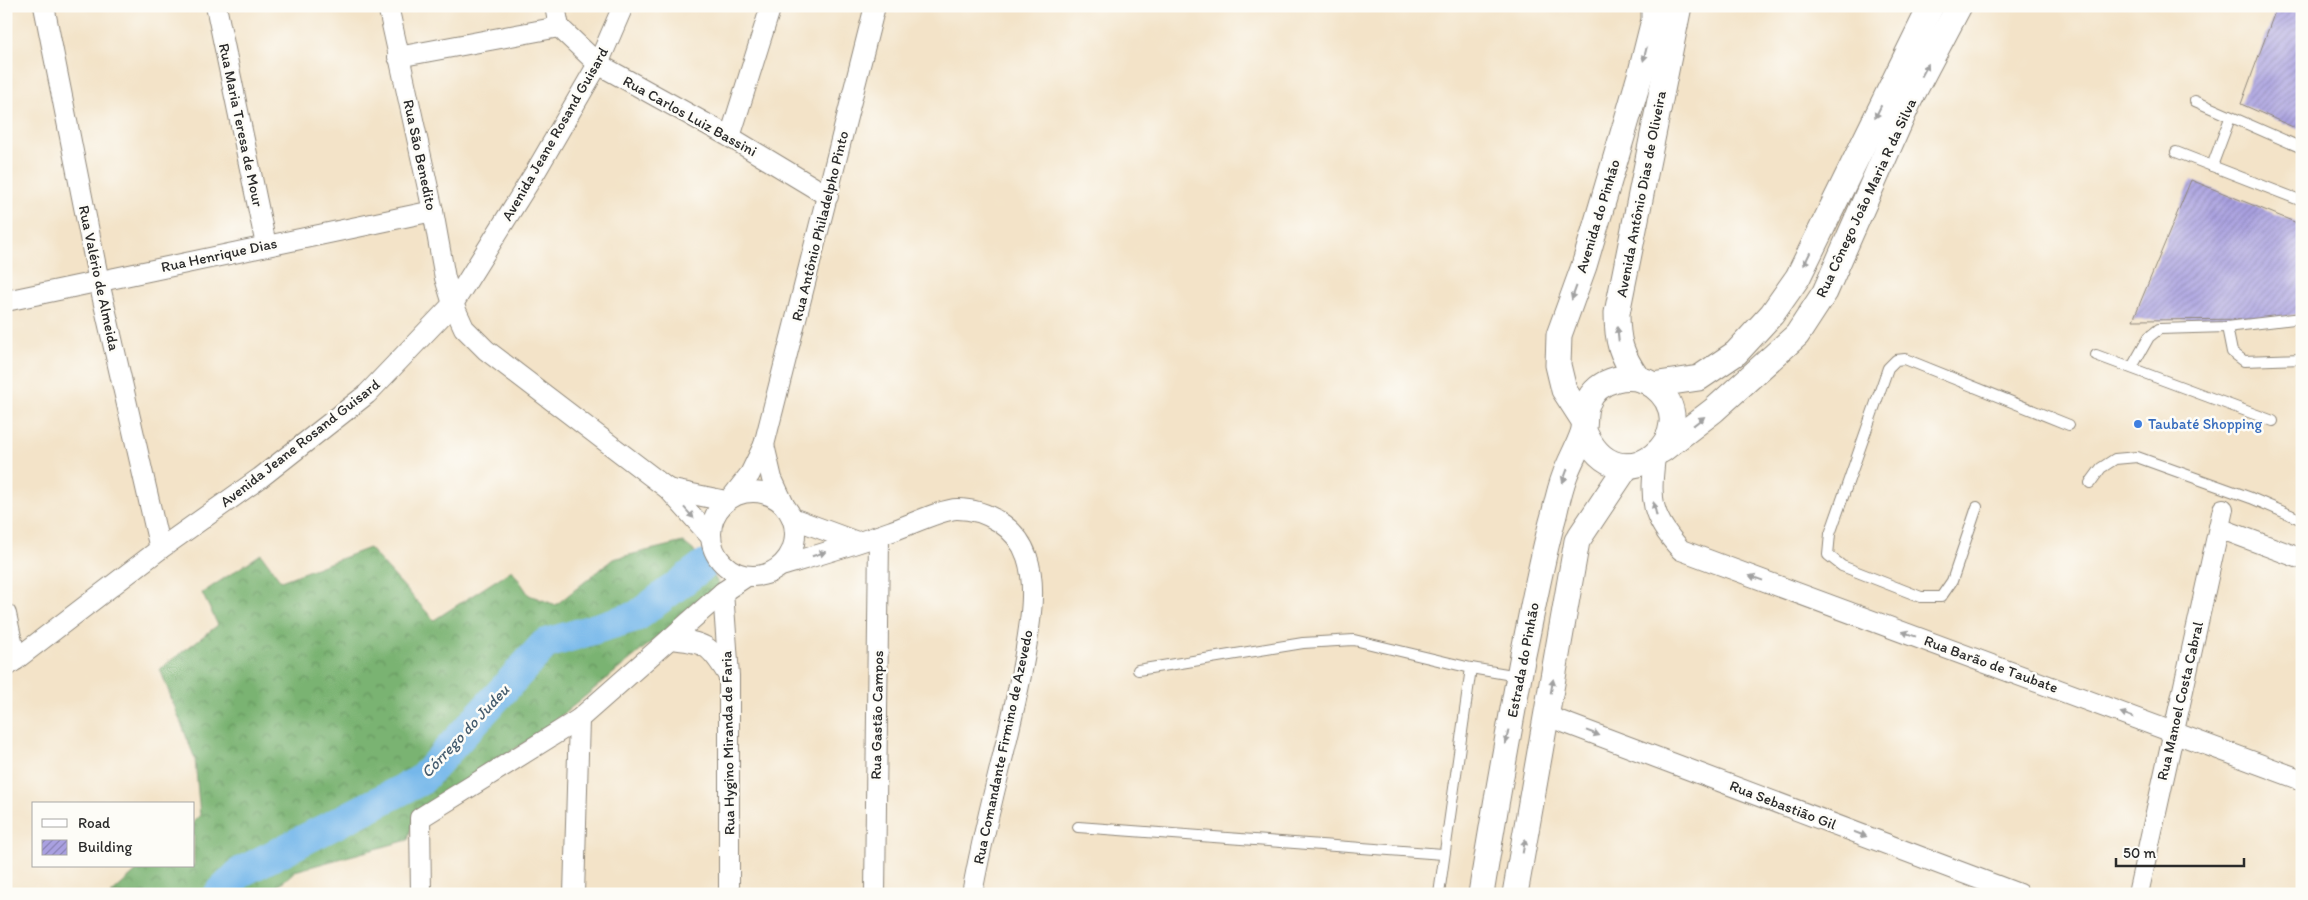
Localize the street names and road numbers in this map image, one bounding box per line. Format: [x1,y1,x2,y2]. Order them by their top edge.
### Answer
street label: Rua Maria Teresa de Mour [215,42,267,209]
street label: Avenida Jeane Rosand Guisard [498,43,613,224]
street label: Rua Carlos Luiz Bassini [620,72,760,160]
street label: Avenida Antônio Dias de Oliveira [1612,89,1670,299]
street label: Rua Cônego João Maria R da Silva [1812,95,1920,300]
street label: Rua São Benedito [399,98,441,212]
street label: Rua Antônio Philadelpho Pinto [788,129,852,323]
street label: Avenida do Pinhão [1572,157,1624,275]
street label: Rua Valério de Almeida [75,204,123,353]
street label: Rua Henrique Dias [159,234,279,276]
street label: Avenida Jeane Rosand Guisard [217,375,384,511]
street label: Estrada do Pinhão [1503,601,1543,719]
street label: Rua Manoel Costa Cabral [2153,619,2207,782]
street label: Rua Comandante Firmino de Azevedo [969,628,1037,866]
street label: Rua Barão de Taubate [1922,631,2060,697]
street label: Rua Hygino Miranda de Faria [717,650,739,835]
street label: Rua Gastão Campos [867,650,887,780]
street label: Rua Sebastião Gil [1727,776,1840,834]

